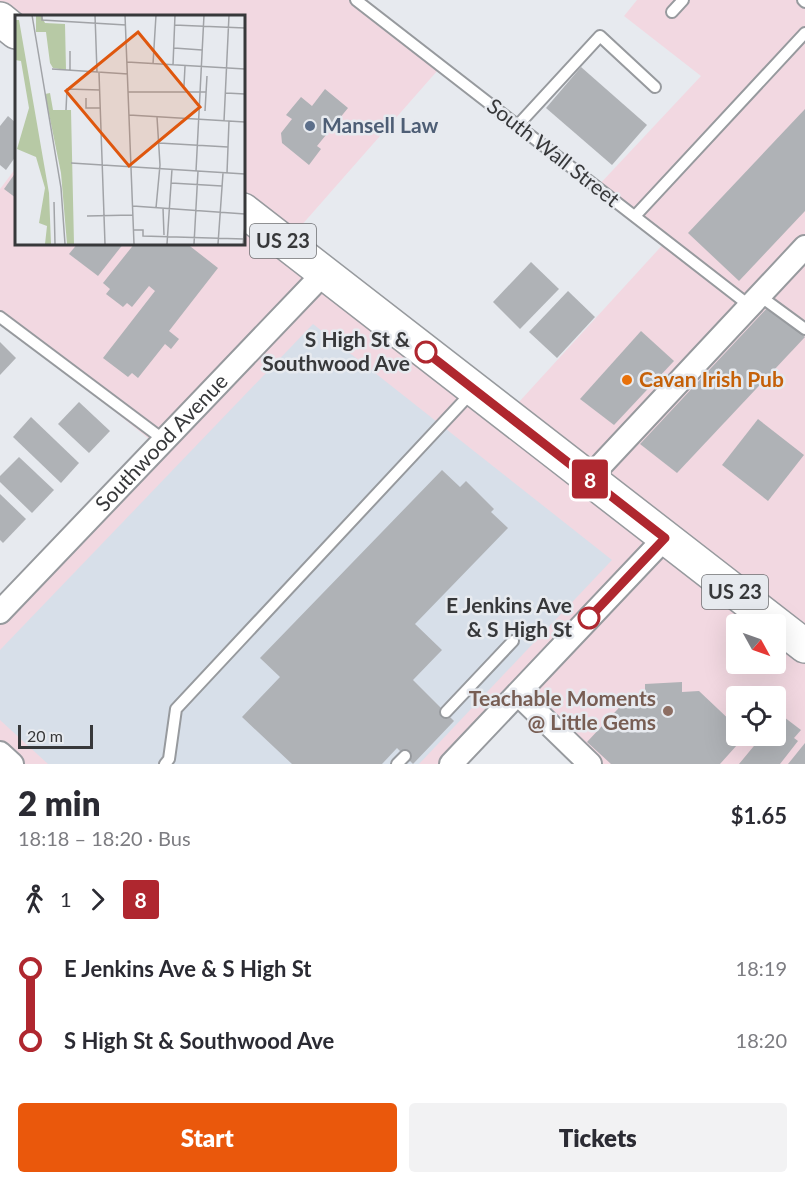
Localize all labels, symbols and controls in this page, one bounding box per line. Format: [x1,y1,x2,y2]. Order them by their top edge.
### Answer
inset map [15,15,244,244]
street label: South Wall Street [483,92,625,211]
place label: Mansell Law [322,112,439,137]
marker: Mansell Law [303,119,317,133]
road number: US 23 [250,224,316,258]
place label: S High St & Southwood Ave [262,326,411,375]
marker: S High St & Southwood Ave [415,341,437,363]
place label: Cavan Irish Pub [639,366,784,391]
street label: Southwood Avenue [89,368,232,516]
marker: Cavan Irish Pub [620,373,634,387]
line badge: 8 [570,460,610,498]
text: 8 [584,467,596,492]
road number: US 23 [702,575,768,609]
place label: E Jenkins Ave & S High St [446,592,572,641]
marker: E Jenkins Ave & S High St [578,607,600,629]
north arrow [726,614,786,674]
map controls [726,614,786,746]
place label: Teachable Moments @ Little Gems [469,685,656,734]
button: locate [726,686,786,746]
marker: Teachable Moments @ Little Gems [661,704,675,718]
scale bar [18,722,93,750]
text: 20 m [27,726,63,745]
text: 2 min [18,783,100,823]
text: $1.65 [731,802,787,829]
text: 18:18 – 18:20 · Bus [18,826,191,850]
icon: walk [18,883,51,916]
icon: forward [81,883,114,916]
text: 1 [60,887,72,911]
text: 8 [135,887,147,912]
text: E Jenkins Ave & S High St [64,955,312,982]
text: 18:19 [736,956,787,980]
text: S High St & Southwood Ave [64,1027,334,1054]
text: 18:20 [736,1028,787,1052]
button: Start [18,1103,397,1172]
button: Tickets [409,1103,787,1172]

